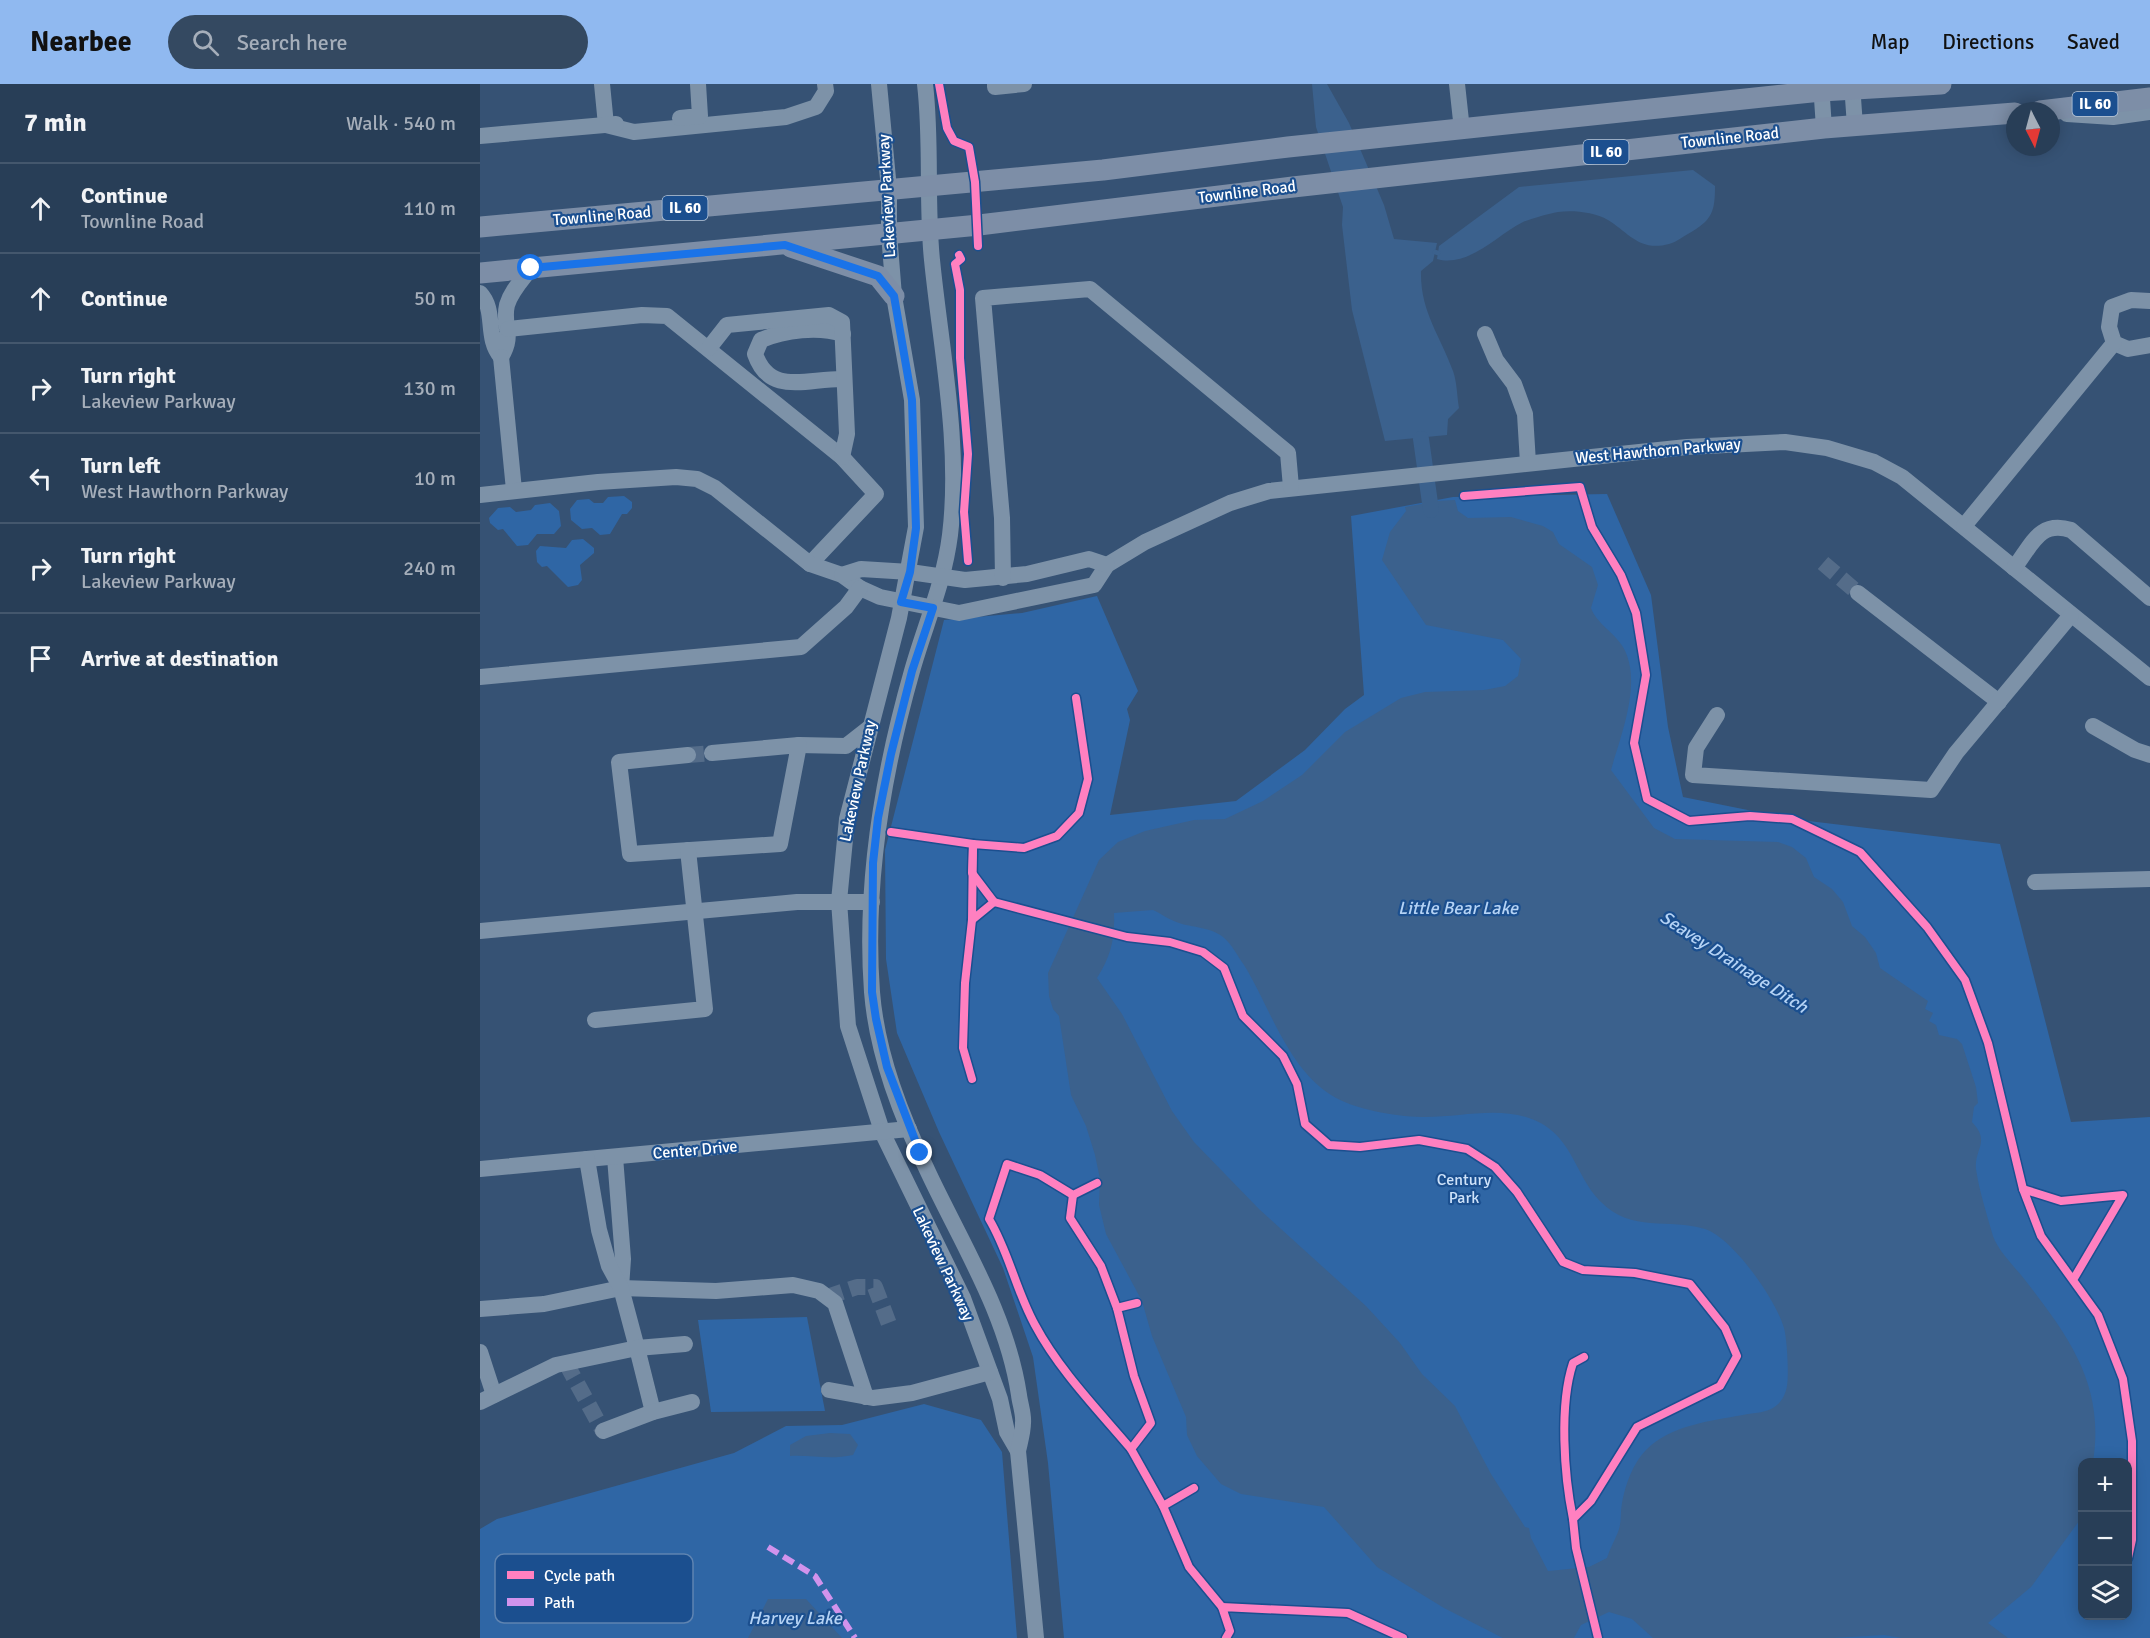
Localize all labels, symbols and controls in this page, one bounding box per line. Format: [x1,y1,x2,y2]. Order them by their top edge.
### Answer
search box [168,15,588,69]
text: Nearbee [30,25,132,59]
icon: search [189,26,222,59]
text: Search here [237,29,348,56]
text: Map [1871,29,1909,55]
text: Directions [1942,29,2034,55]
text: Saved [2067,29,2120,55]
road number: IL 60 [2072,92,2118,116]
north arrow [2006,102,2060,156]
text: 7 min [24,107,87,139]
text: Walk · 540 m [346,111,456,136]
street label: Townline Road [1680,123,1780,153]
street label: Lakeview Parkway [874,133,900,258]
road number: IL 60 [1584,140,1628,164]
street label: Townline Road [1197,176,1297,208]
text: Continue [81,182,168,209]
icon: ahead [24,192,57,225]
text: 110 m [403,196,456,221]
road number: IL 60 [662,196,708,220]
street label: Townline Road [552,202,652,230]
text: Townline Road [81,209,204,234]
route start [517,254,543,280]
icon: ahead [24,282,57,315]
text: Continue [81,285,168,312]
text: 50 m [414,286,456,311]
text: Turn right [81,362,176,389]
icon: right [24,372,57,405]
text: 130 m [403,376,456,401]
text: Lakeview Parkway [81,389,236,414]
street label: West Hawthorn Parkway [1574,434,1742,468]
text: Turn left [81,452,161,479]
icon: left [24,462,57,495]
text: 10 m [414,466,456,491]
text: West Hawthorn Parkway [81,479,288,504]
text: Turn right [81,542,176,569]
icon: right [24,552,57,585]
text: 240 m [403,556,456,581]
text: Lakeview Parkway [81,569,236,594]
icon: arrive [24,642,57,675]
text: Arrive at destination [81,645,278,672]
street label: Lakeview Parkway [835,718,881,844]
water label: Little Bear Lake [1398,897,1519,919]
water label: Seavey Drainage Ditch [1656,906,1813,1019]
street label: Center Drive [652,1136,738,1164]
route end [906,1139,932,1165]
park label: Century Park [1437,1170,1492,1208]
street label: Lakeview Parkway [908,1204,978,1325]
map controls [2078,1458,2132,1620]
button: + [2078,1458,2132,1512]
button: − [2078,1512,2132,1566]
legend [495,1554,693,1623]
text: Cycle path [544,1566,615,1586]
button: layers [2078,1566,2132,1620]
text: Path [544,1593,575,1613]
water label: Harvey Lake [748,1607,843,1629]

